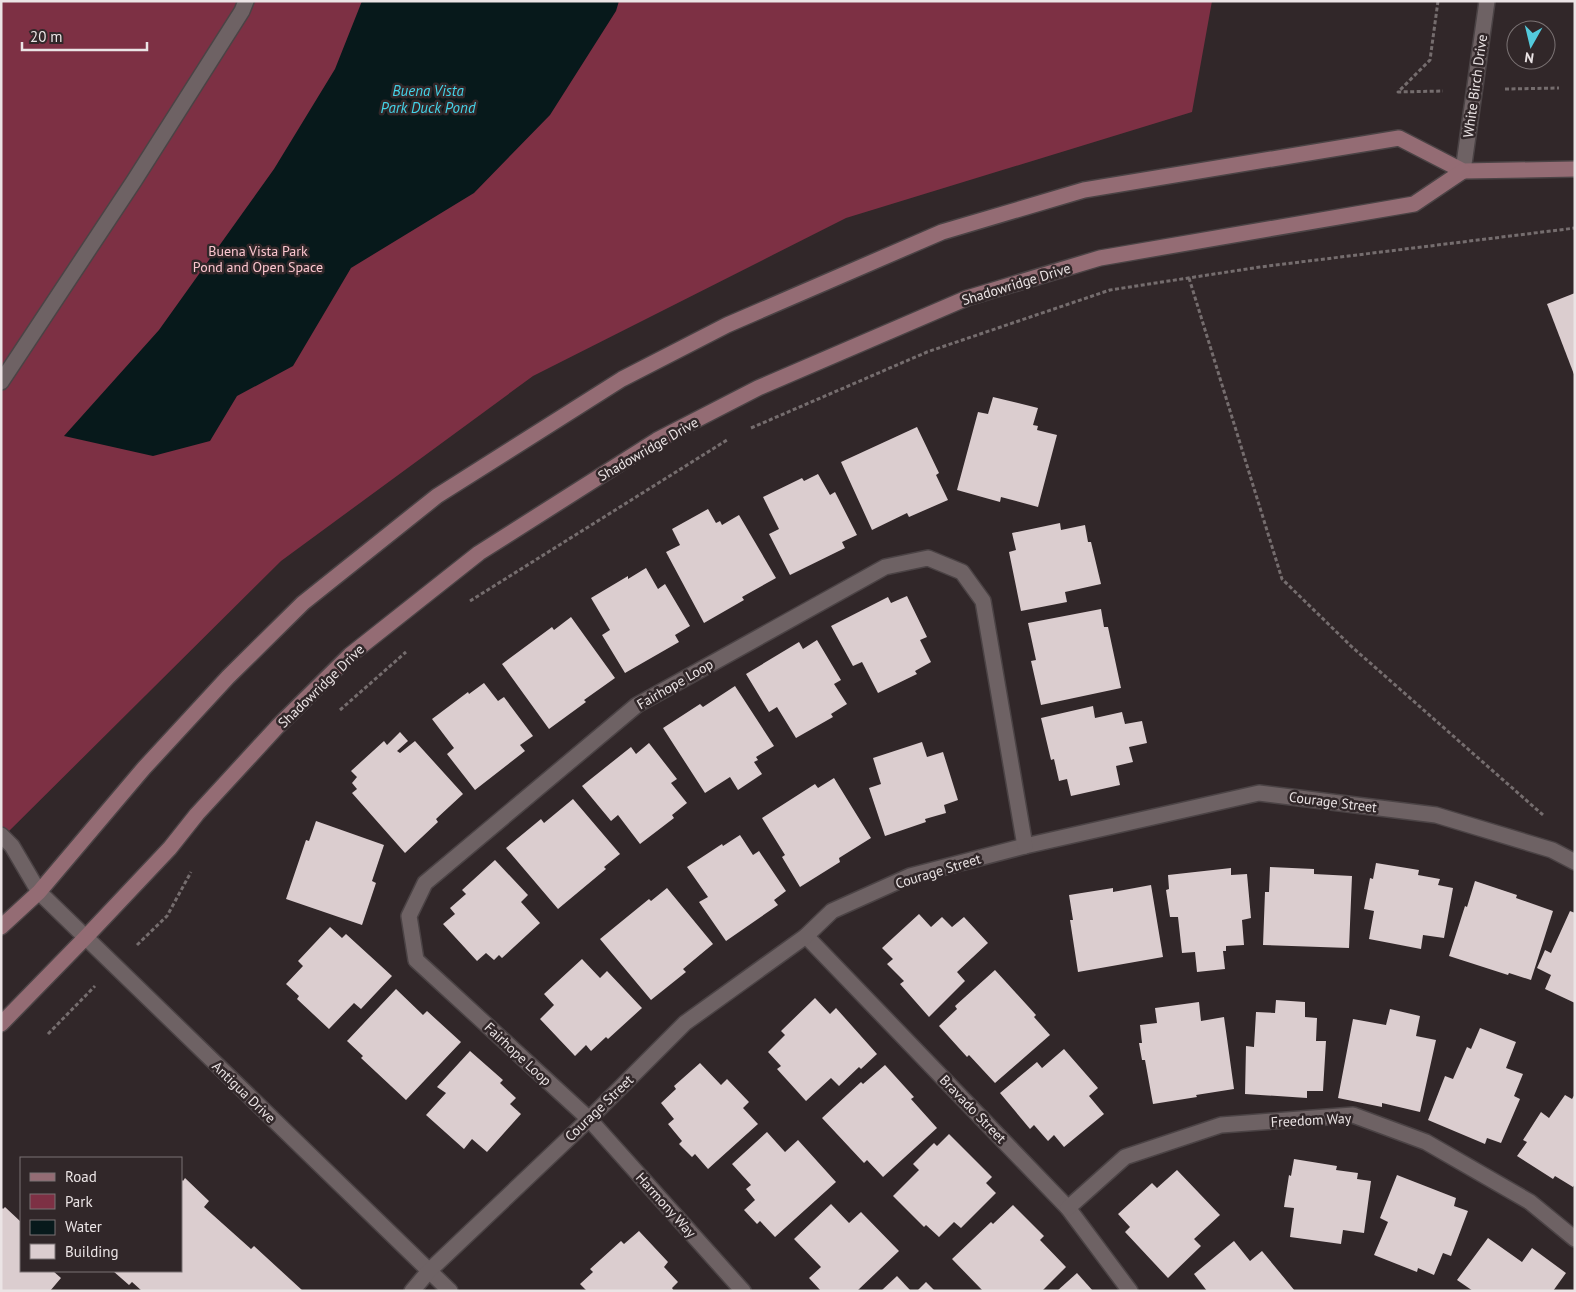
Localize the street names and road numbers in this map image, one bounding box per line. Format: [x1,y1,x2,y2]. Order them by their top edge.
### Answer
street label: White Birch Drive [1459,33,1491,139]
street label: Shadowridge Drive [959,259,1073,309]
street label: Shadowridge Drive [595,413,701,485]
street label: Shadowridge Drive [274,640,368,732]
street label: Fairhope Loop [634,655,716,713]
street label: Courage Street [1288,788,1378,816]
street label: Courage Street [893,849,983,893]
street label: Fairhope Loop [481,1018,555,1090]
street label: Antigua Drive [208,1057,280,1127]
street label: Courage Street [561,1071,637,1145]
street label: Bravado Street [936,1071,1010,1147]
street label: Freedom Way [1270,1109,1352,1131]
street label: Harmony Way [632,1169,700,1242]

